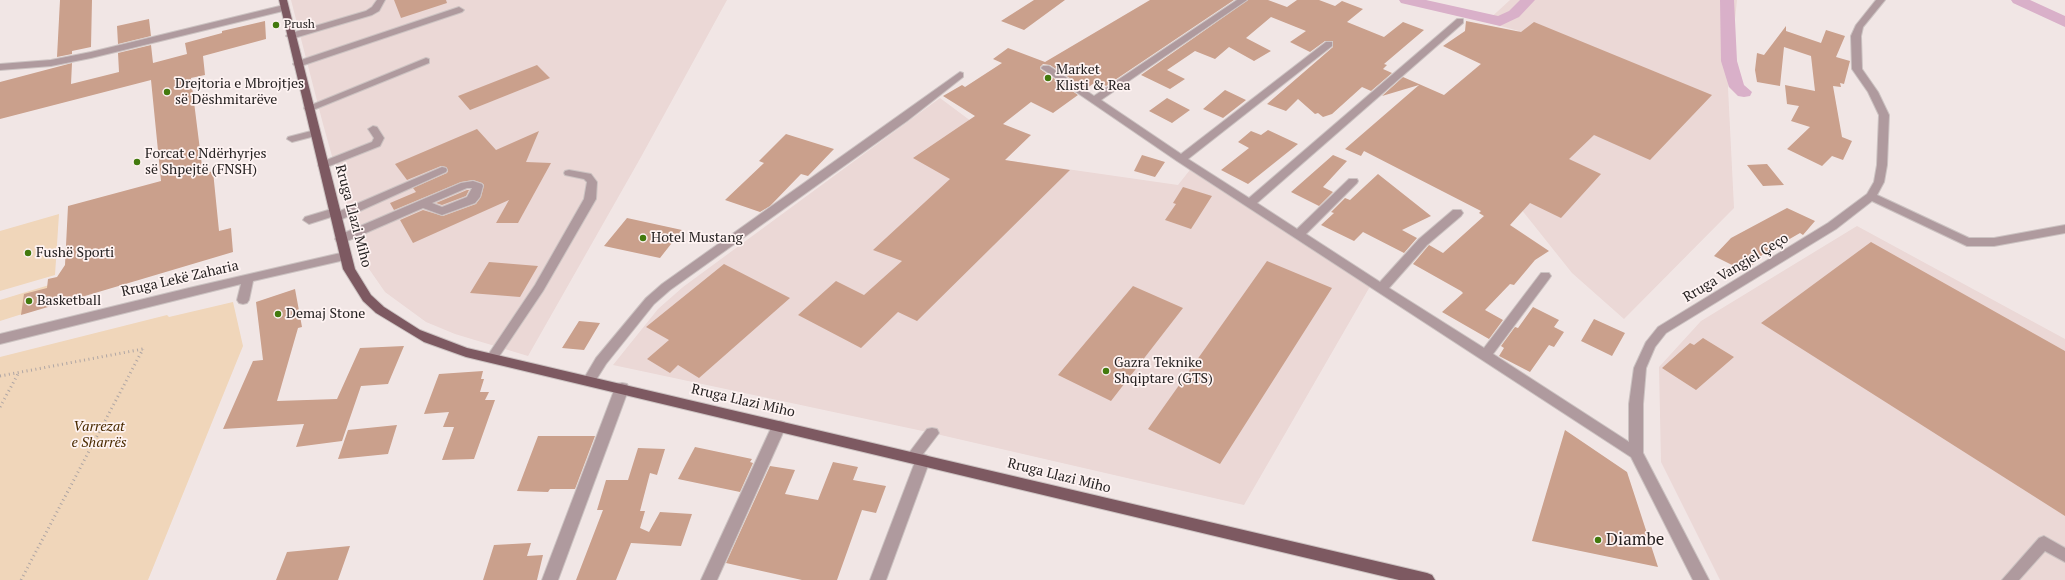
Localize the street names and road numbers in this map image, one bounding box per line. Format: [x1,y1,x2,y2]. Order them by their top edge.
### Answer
street label: Rruga Llazi Miho [331,163,375,269]
street label: Rruga Vangjel Çeço [1680,230,1792,306]
street label: Rruga Lekë Zaharia [120,257,240,301]
street label: Rruga Llazi Miho [690,381,796,421]
street label: Rruga Llazi Miho [1006,455,1112,497]

